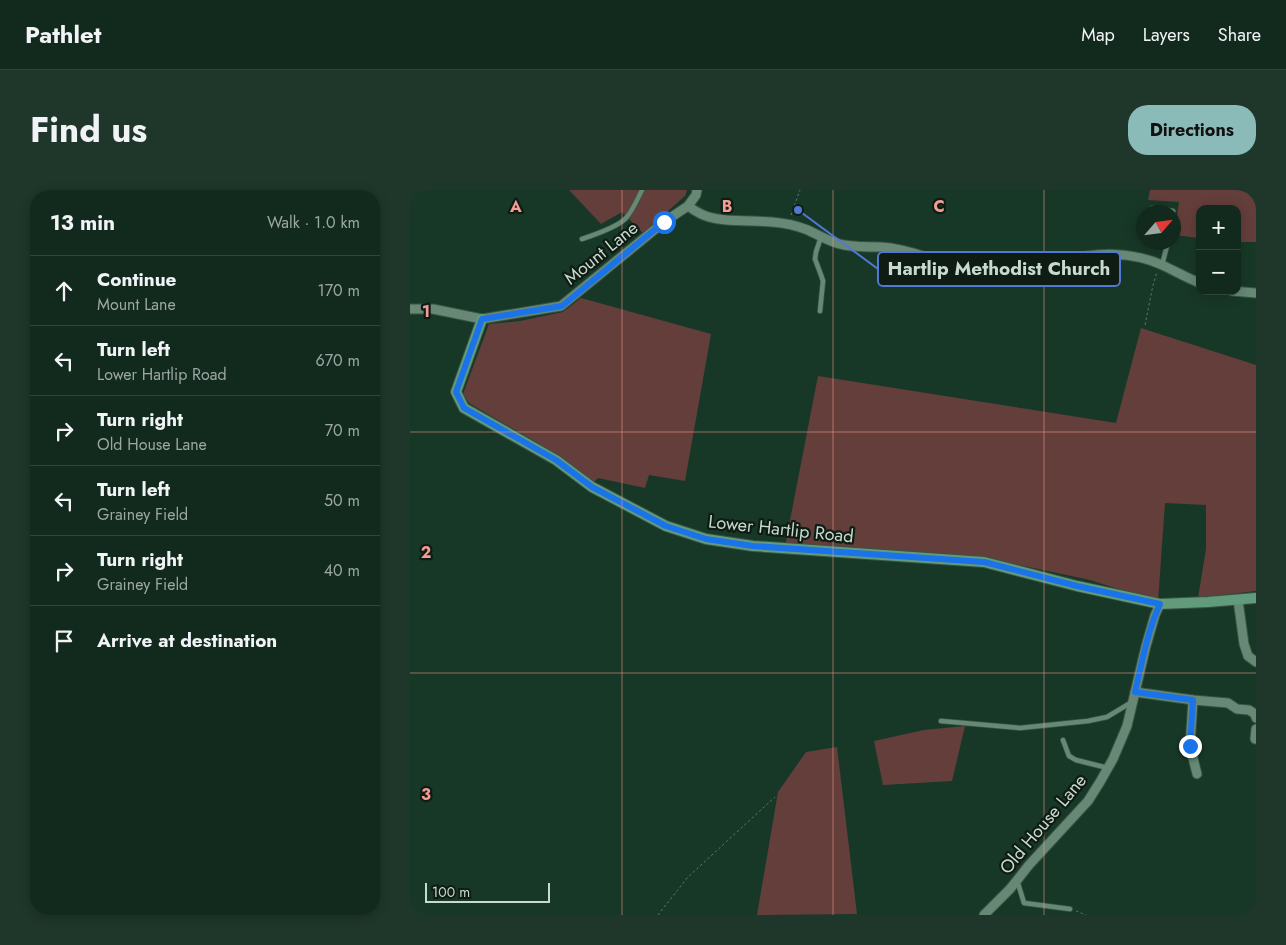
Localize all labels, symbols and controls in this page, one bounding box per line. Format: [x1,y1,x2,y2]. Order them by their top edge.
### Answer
text: Pathlet [25,17,101,52]
text: Map [1081,22,1115,48]
text: Layers [1143,22,1190,48]
text: Share [1218,22,1261,48]
text: Find us [30,105,147,155]
button: Directions [1128,105,1256,155]
text: A [509,195,522,218]
text: B [722,195,732,218]
text: C [933,195,945,218]
north arrow [1136,205,1181,250]
map controls [1196,205,1241,295]
button: + [1196,205,1241,250]
text: 13 min [50,208,115,238]
text: Walk · 1.0 km [267,211,360,234]
route start [653,211,676,234]
street label: Mount Lane [558,215,644,291]
button: − [1196,250,1241,295]
callout: Hartlip Methodist Church [878,252,1120,286]
text: Hartlip Methodist Church [888,255,1110,282]
text: Continue [97,266,176,293]
icon: ahead [50,277,78,305]
text: 170 m [318,279,360,302]
text: Mount Lane [97,293,176,316]
text: 1 [422,300,430,323]
text: Turn left [97,336,170,363]
icon: left [50,347,78,375]
text: 670 m [316,349,360,372]
text: Lower Hartlip Road [97,363,227,386]
text: Turn right [97,406,183,433]
icon: right [50,417,78,445]
text: 70 m [325,419,360,442]
text: Old House Lane [97,433,207,456]
text: Turn left [97,476,170,503]
icon: left [50,487,78,515]
text: 50 m [324,489,360,512]
text: Grainey Field [97,503,188,526]
street label: Lower Hartlip Road [707,508,855,550]
text: 2 [421,541,431,564]
text: Turn right [97,546,183,573]
icon: right [50,557,78,585]
text: 40 m [324,559,360,582]
text: Grainey Field [97,573,188,596]
icon: arrive [50,627,78,655]
text: Arrive at destination [97,627,277,654]
route end [1179,735,1202,758]
street label: Old House Lane [993,768,1093,880]
text: 3 [421,783,431,806]
scale bar [425,880,550,903]
text: 100 m [432,882,470,902]

